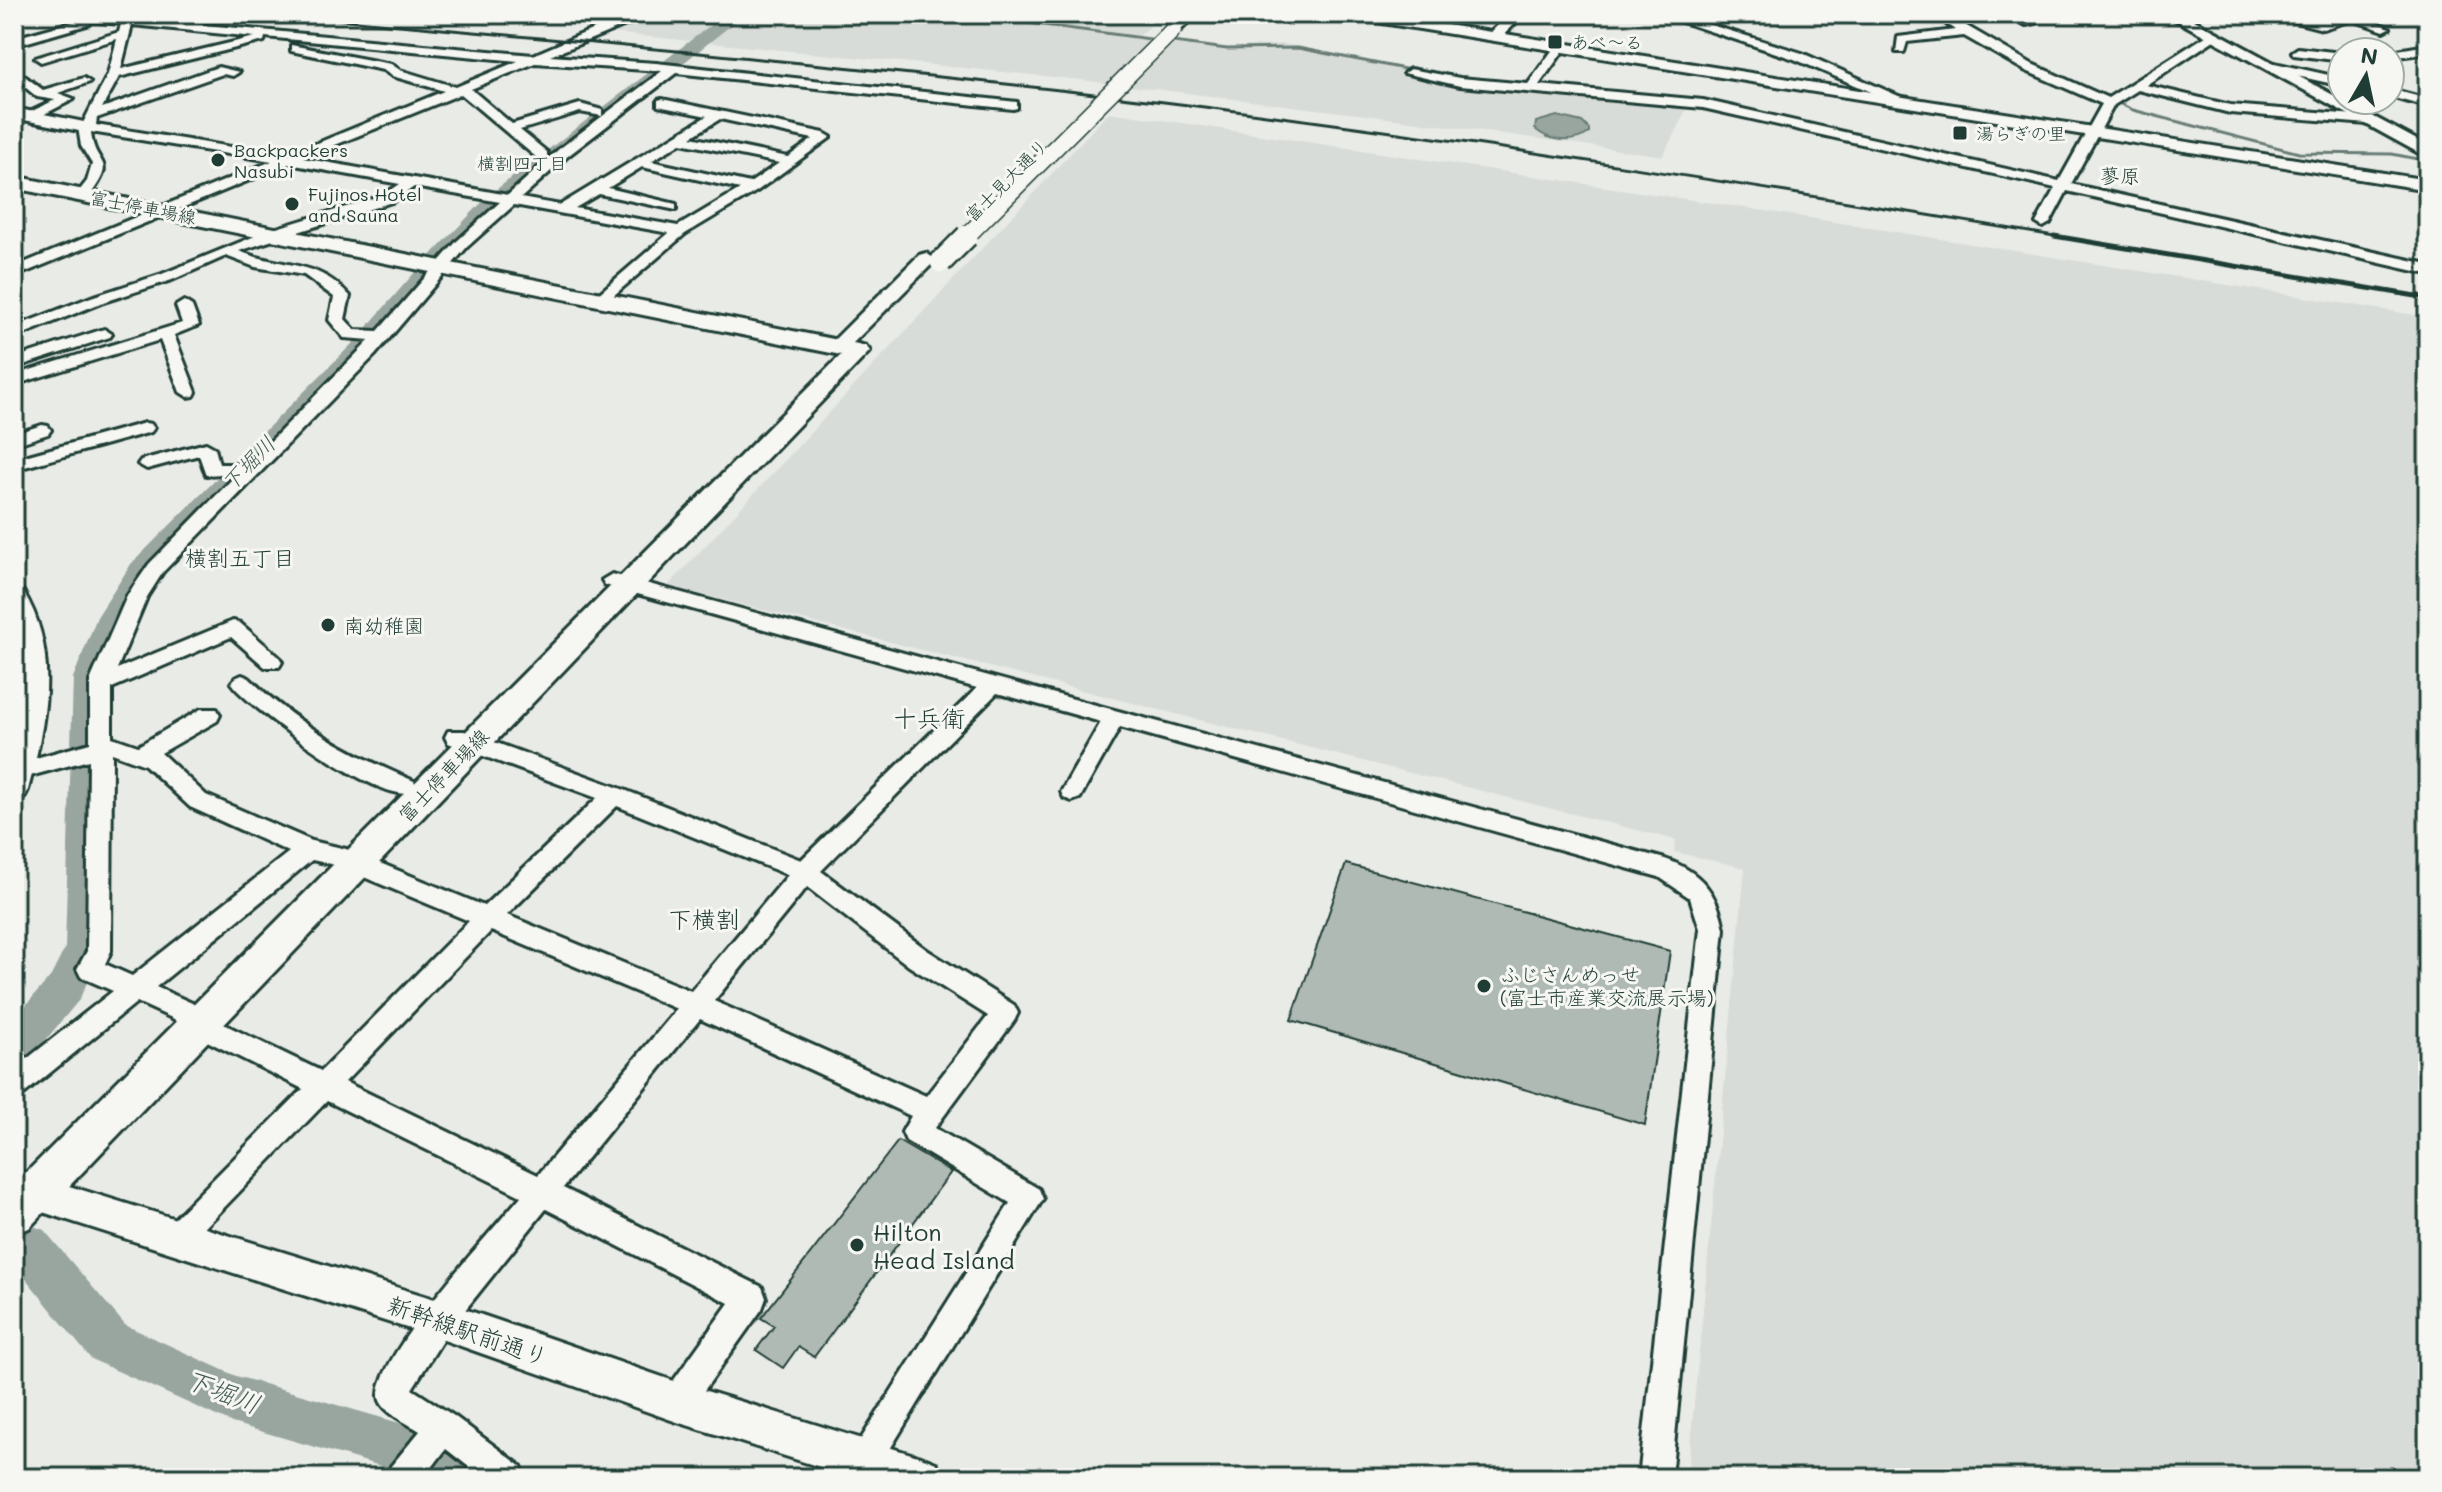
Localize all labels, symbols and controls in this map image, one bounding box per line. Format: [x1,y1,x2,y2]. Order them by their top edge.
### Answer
place label: あべ〜る [1571,30,1643,54]
marker: あべ〜る [1546,33,1564,51]
north arrow [2326,36,2406,116]
text: N [2359,40,2380,71]
place label: 湯らぎの里 [1976,121,2066,145]
marker: 湯らぎの里 [1951,124,1969,142]
street label: 富士見大通り [959,133,1053,227]
place label: Backpackers Nasubi [234,138,348,183]
marker: Backpackers Nasubi [209,151,227,169]
district label: 横割四丁目 [477,151,567,175]
district label: 蓼原 [2100,162,2140,188]
place label: Fujinos Hotel and Sauna [308,182,422,227]
street label: 富士停車場線 [88,185,198,229]
marker: Fujinos Hotel and Sauna [283,195,301,213]
water label: 下堀川 [215,429,281,497]
district label: 横割五丁目 [185,543,295,572]
place label: 南幼稚園 [344,612,424,638]
marker: 南幼稚園 [319,616,337,634]
district label: 十兵衛 [893,702,965,733]
street label: 富士停車場線 [392,723,494,827]
district label: 下横割 [668,903,740,934]
place label: ふじさんめっせ (富士市産業交流展示場) [1500,961,1714,1010]
marker: ふじさんめっせ (富士市産業交流展示場) [1475,977,1493,995]
place label: Hilton Head Island [873,1216,1014,1275]
marker: Hilton Head Island [848,1236,866,1254]
street label: 新幹線駅前通り [384,1288,552,1372]
water label: 下堀川 [180,1361,266,1421]

